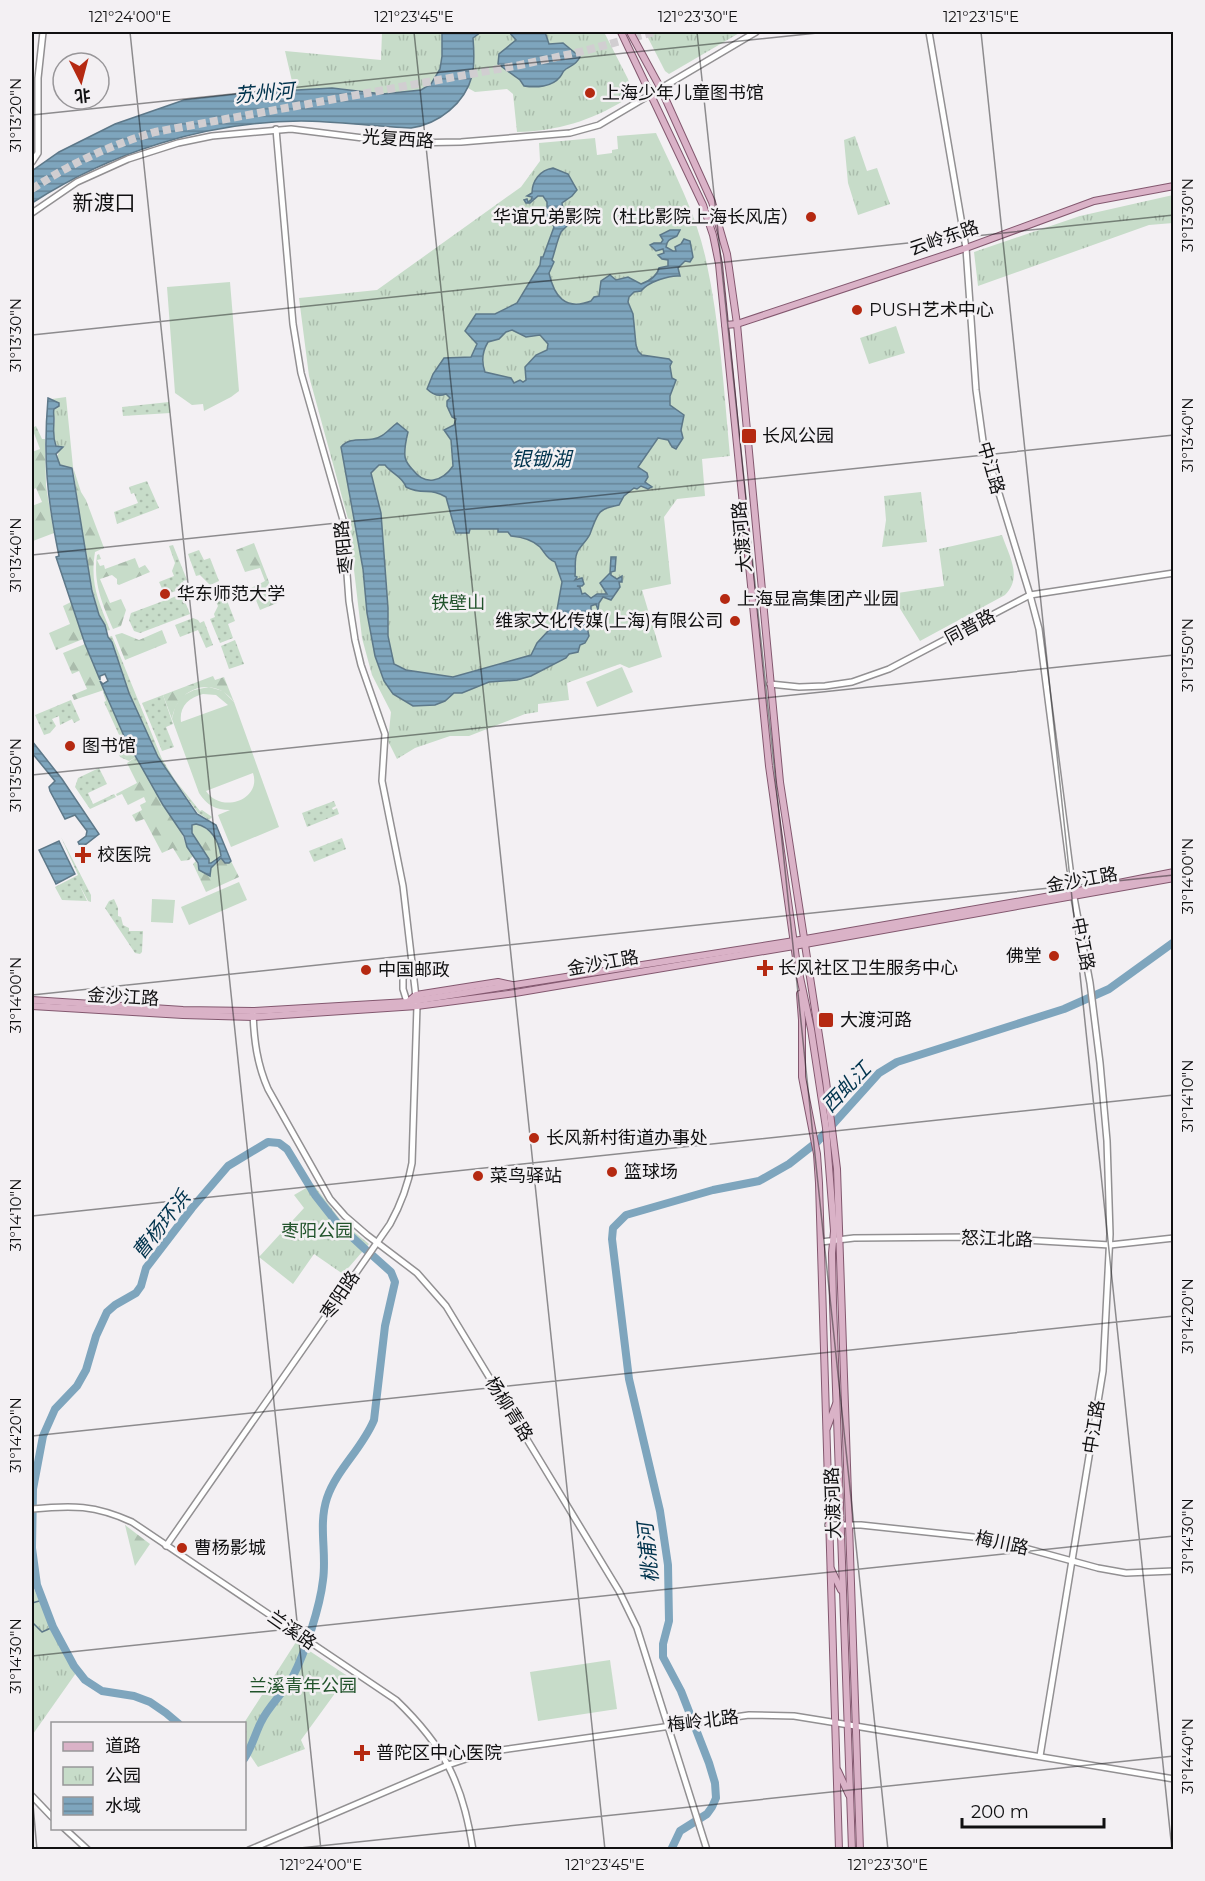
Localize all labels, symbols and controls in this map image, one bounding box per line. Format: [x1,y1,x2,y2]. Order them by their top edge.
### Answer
text: 121°24'00"E [89,7,171,26]
text: 121°23'45"E [374,7,454,26]
text: 121°23'30"E [658,7,738,26]
text: 121°23'15"E [943,7,1019,26]
north arrow [51,51,111,111]
text: 31°13'20"N [6,78,25,152]
water label: 苏州河 [233,78,299,108]
place label: 上海少年儿童图书馆 [602,82,764,104]
text: 北 [74,85,91,106]
marker: 上海少年儿童图书馆 [583,86,597,100]
street label: 光复西路 [361,126,435,152]
text: 31°13'30"N [1178,178,1197,252]
district label: 新渡口 [73,190,136,215]
place label: 华谊兄弟影院（杜比影院上海长风店） [493,206,799,228]
marker: 华谊兄弟影院（杜比影院上海长风店） [804,210,818,224]
street label: 云岭东路 [906,216,982,260]
text: 31°13'30"N [6,298,25,372]
place label: PUSH艺术中心 [869,299,994,321]
marker: PUSH艺术中心 [850,303,864,317]
text: 31°13'40"N [1178,398,1197,472]
place label: 长风公园 [762,425,834,447]
marker: 长风公园 [740,427,758,445]
street label: 中江路 [973,439,1009,497]
water label: 银锄湖 [511,447,574,471]
street label: 大渡河路 [728,500,756,574]
text: 31°13'40"N [6,518,25,592]
street label: 枣阳路 [330,519,358,575]
place label: 华东师范大学 [177,583,285,605]
marker: 华东师范大学 [158,587,172,601]
place label: 上海显高集团产业园 [737,588,899,610]
park label: 铁壁山 [431,592,485,614]
marker: 上海显高集团产业园 [718,592,732,606]
street label: 同普路 [941,605,999,649]
place label: 维家文化传媒(上海)有限公司 [495,610,723,632]
marker: 维家文化传媒(上海)有限公司 [728,614,742,628]
text: 31°13'50"N [1178,618,1197,692]
place label: 图书馆 [82,735,136,757]
text: 31°13'50"N [6,738,25,812]
marker: 图书馆 [63,739,77,753]
text: 31°14'00"N [1178,838,1197,914]
place label: 校医院 [97,844,151,866]
marker: 校医院 [74,846,92,864]
street label: 金沙江路 [1045,863,1119,897]
street label: 中江路 [1067,915,1099,973]
place label: 佛堂 [1006,945,1042,967]
street label: 金沙江路 [566,946,640,980]
marker: 佛堂 [1047,949,1061,963]
text: 31°14'00"N [6,957,25,1033]
place label: 长风社区卫生服务中心 [778,957,958,979]
place label: 中国邮政 [378,959,450,981]
marker: 长风社区卫生服务中心 [756,959,774,977]
marker: 中国邮政 [359,963,373,977]
street label: 金沙江路 [86,984,160,1010]
place label: 大渡河路 [840,1009,912,1031]
marker: 大渡河路 [817,1011,835,1029]
water label: 西虬江 [817,1056,877,1117]
text: 31°14'10"N [1178,1060,1197,1132]
place label: 长风新村街道办事处 [546,1127,708,1149]
marker: 长风新村街道办事处 [527,1131,541,1145]
place label: 篮球场 [624,1161,678,1183]
place label: 菜鸟驿站 [490,1165,562,1187]
marker: 篮球场 [605,1165,619,1179]
marker: 菜鸟驿站 [471,1169,485,1183]
text: 31°14'10"N [6,1179,25,1251]
water label: 曹杨环浜 [127,1185,196,1264]
park label: 枣阳公园 [281,1220,353,1242]
street label: 怒江北路 [961,1227,1033,1251]
street label: 枣阳路 [316,1266,364,1324]
text: 31°14'20"N [1178,1278,1197,1354]
street label: 杨柳青路 [481,1373,537,1445]
text: 31°14'20"N [6,1397,25,1473]
street label: 中江路 [1079,1399,1109,1455]
street label: 大渡河路 [821,1467,845,1539]
text: 31°14'30"N [1178,1498,1197,1574]
water label: 桃浦河 [633,1518,663,1584]
street label: 梅川路 [973,1527,1031,1559]
place label: 曹杨影城 [194,1537,266,1559]
marker: 曹杨影城 [175,1541,189,1555]
street label: 兰溪路 [264,1606,320,1654]
text: 31°14'30"N [6,1618,25,1694]
park label: 兰溪青年公园 [249,1675,357,1697]
street label: 梅岭北路 [666,1706,740,1736]
text: 31°14'40"N [1178,1718,1197,1794]
legend [51,1722,246,1830]
text: 道路 [105,1735,141,1757]
place label: 普陀区中心医院 [376,1742,502,1764]
marker: 普陀区中心医院 [353,1744,371,1762]
text: 公园 [105,1765,141,1787]
scale bar [962,1791,1104,1829]
text: 水域 [105,1795,141,1817]
text: 200 m [971,1801,1029,1823]
text: 121°24'00"E [280,1855,362,1874]
text: 121°23'45"E [565,1855,645,1874]
text: 121°23'30"E [848,1855,928,1874]

